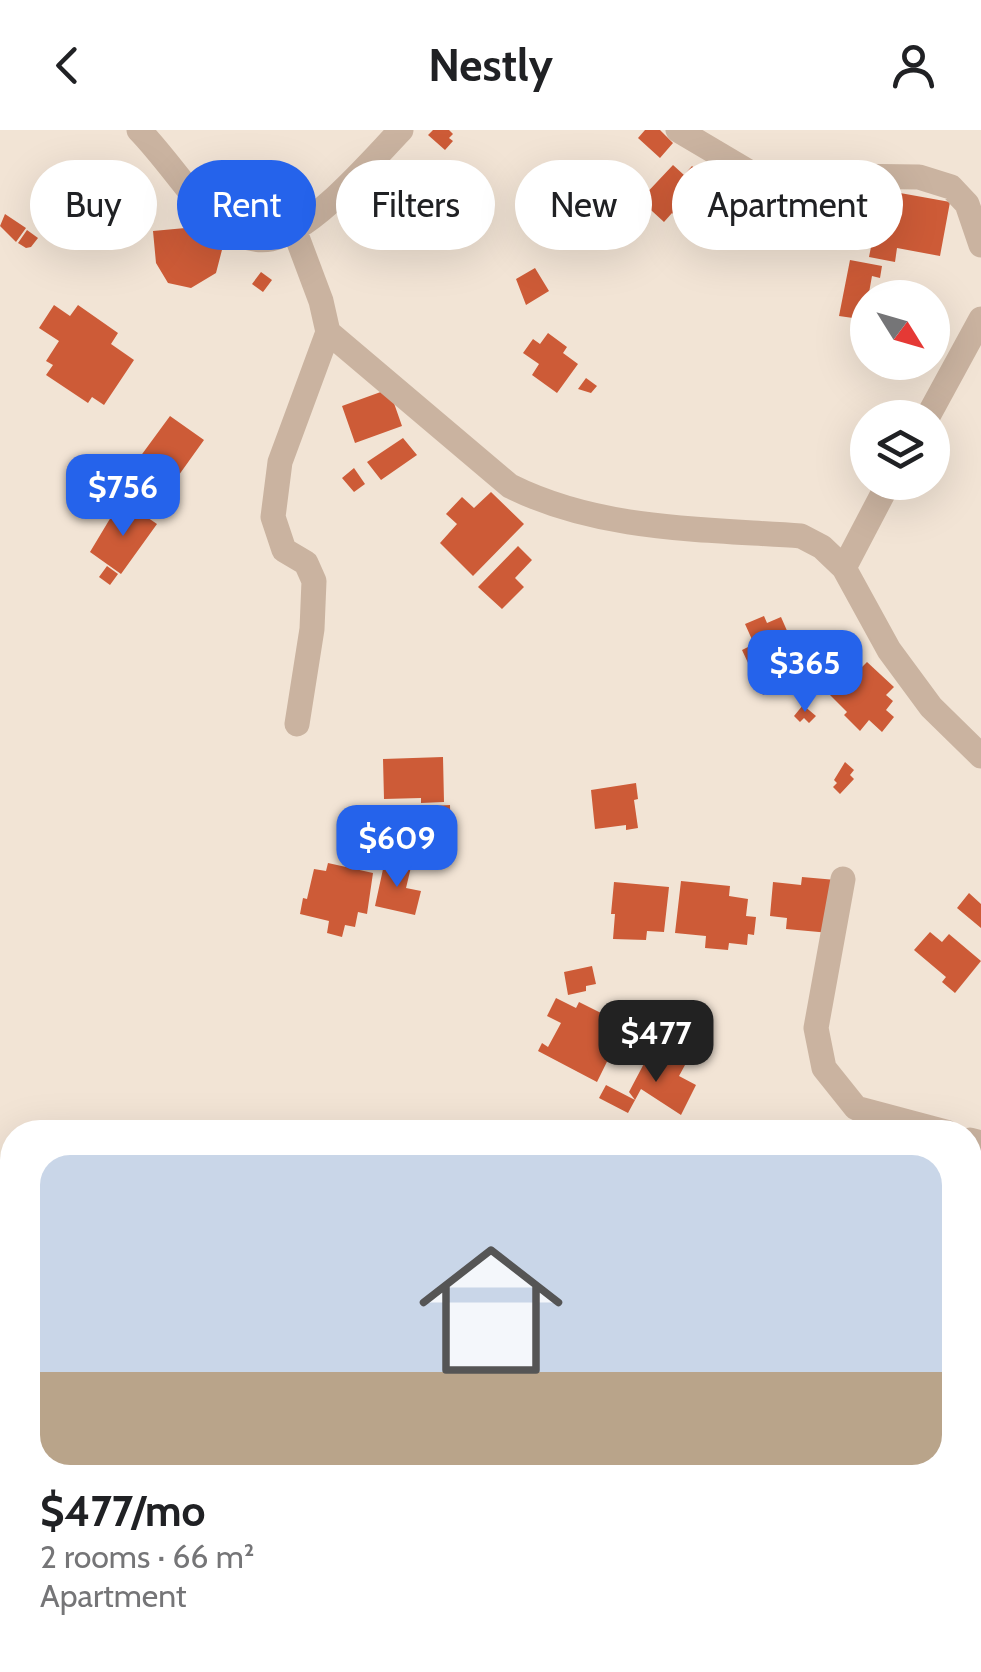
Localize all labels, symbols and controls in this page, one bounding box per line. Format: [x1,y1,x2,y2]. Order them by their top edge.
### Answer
icon: back [40,38,95,93]
text: Nestly [428,38,553,92]
icon: person [886,38,941,93]
chip: Buy [30,160,157,250]
chip: Rent [177,160,316,250]
chip: Filters [336,160,495,250]
chip: New [515,160,652,250]
chip: Apartment [672,160,903,250]
north arrow [850,280,950,380]
map controls [850,280,950,500]
button: layers [850,400,950,500]
pin: $756 [64,454,182,539]
text: $756 [88,467,158,506]
pin: $365 [746,630,864,715]
text: $365 [770,643,840,682]
pin: $609 [338,805,456,890]
text: $609 [358,818,436,857]
pin: $477 [597,1000,715,1085]
text: $477 [620,1013,692,1052]
icon: home [401,1220,581,1400]
text: $477/mo [40,1485,205,1537]
text: 2 rooms · 66 m² [40,1537,254,1576]
text: Apartment [40,1576,187,1615]

